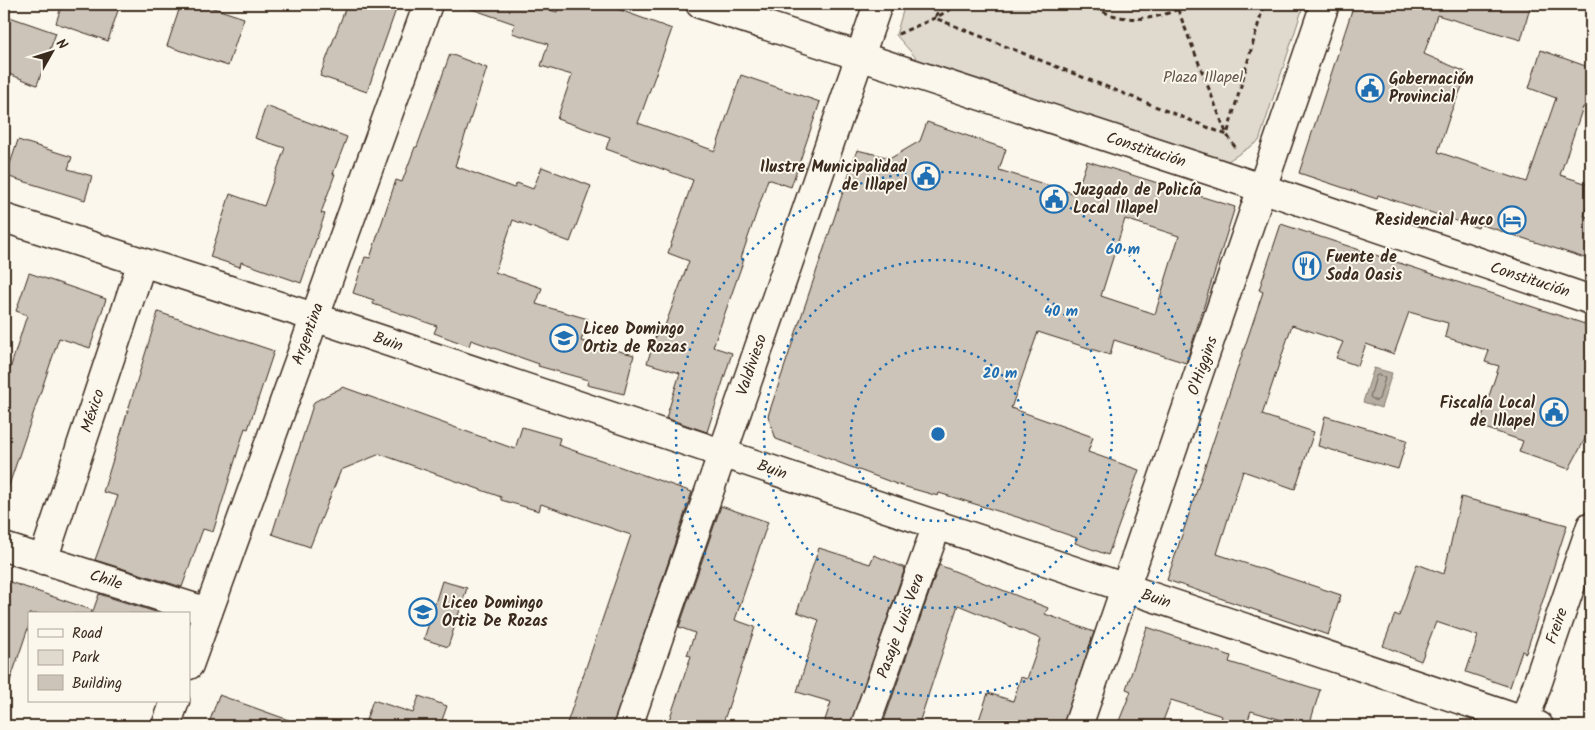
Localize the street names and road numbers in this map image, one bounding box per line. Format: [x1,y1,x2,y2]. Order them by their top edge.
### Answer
street label: Constitución [1103,125,1189,175]
street label: Constitución [1487,255,1573,305]
street label: Argentina [285,299,331,369]
street label: Buin [370,325,406,359]
street label: Valdivieso [730,331,774,399]
street label: O'Higgins [1181,333,1225,399]
street label: México [74,386,112,436]
street label: Buin [754,453,790,487]
street label: Chile [86,563,126,597]
street label: Pasaje Luis Vera [870,570,932,682]
street label: Buin [1138,582,1174,616]
street label: Freire [1539,604,1575,648]

